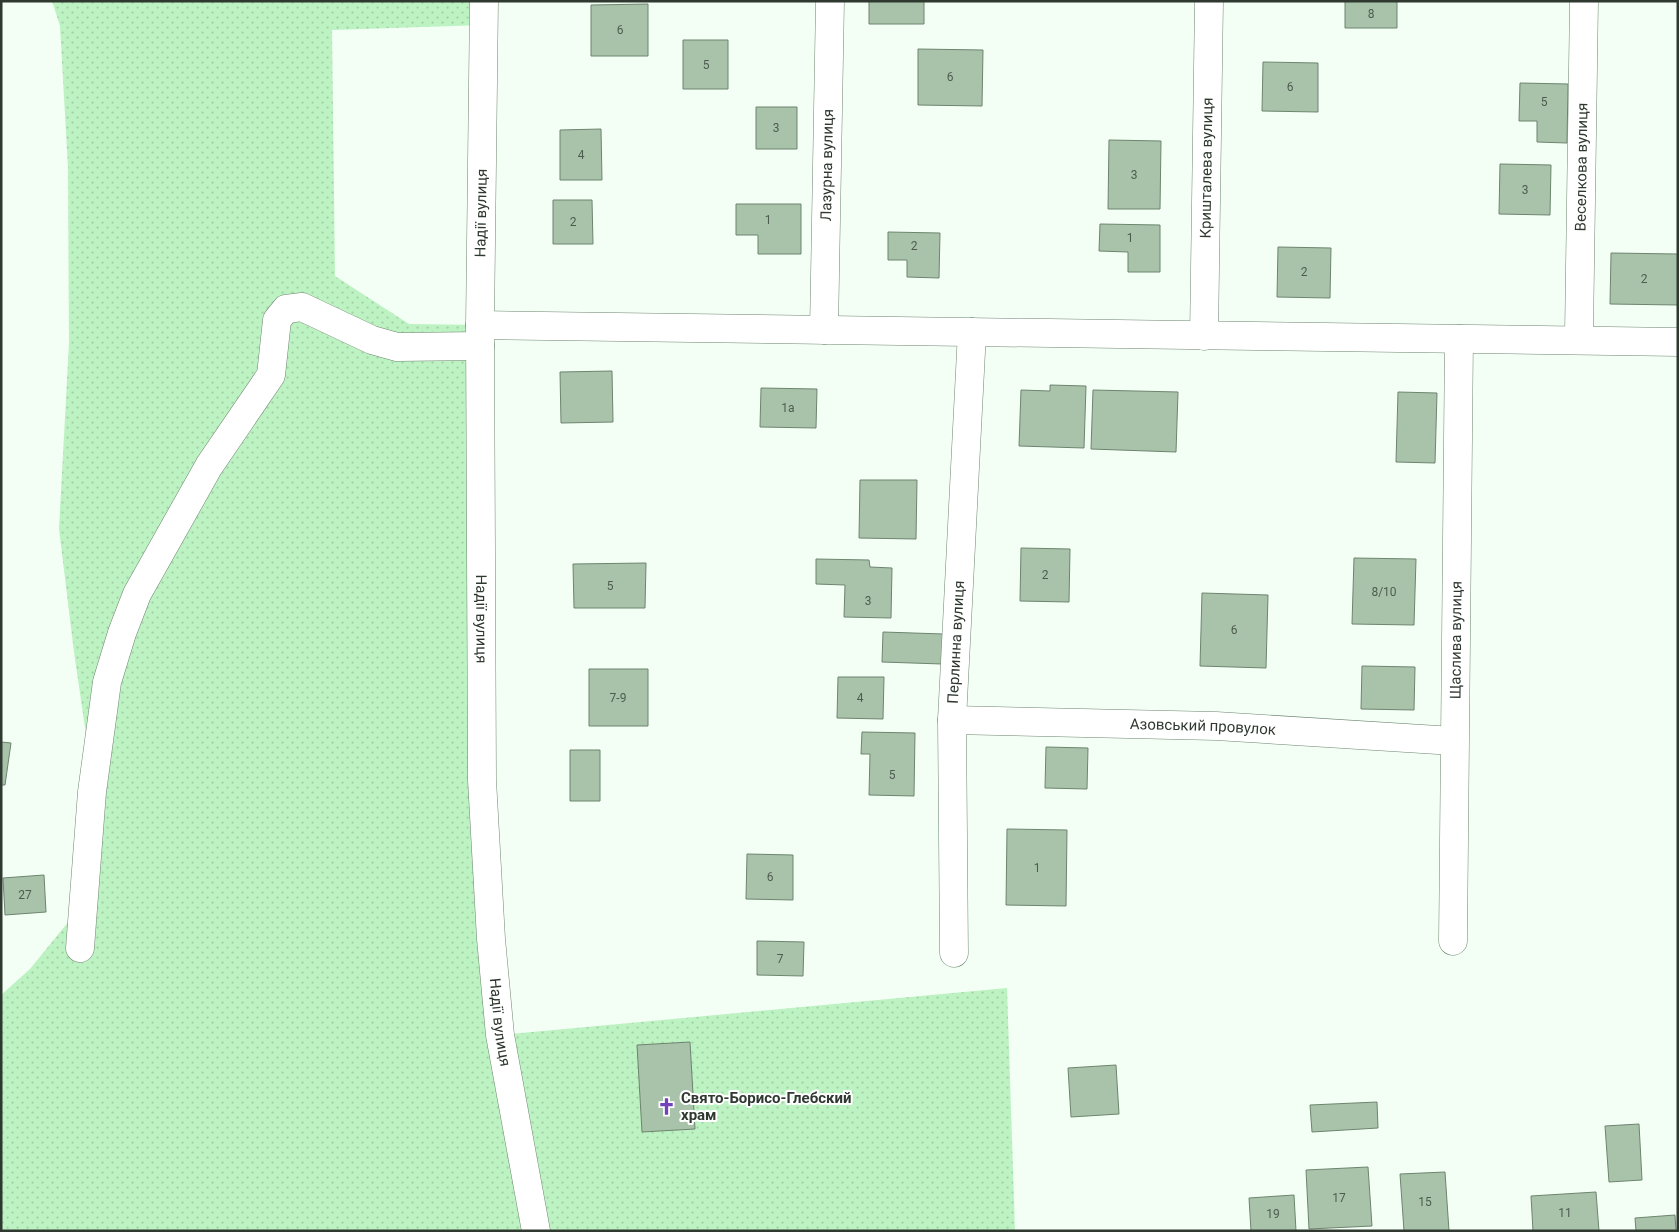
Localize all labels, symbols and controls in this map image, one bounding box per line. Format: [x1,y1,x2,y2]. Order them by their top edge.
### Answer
house number: 8 [1368,7,1375,21]
house number: 6 [617,23,624,37]
house number: 5 [703,58,710,72]
house number: 6 [947,70,954,84]
house number: 6 [1287,80,1294,94]
house number: 5 [1541,95,1548,109]
street label: Кришталева вулиця [1196,97,1217,239]
street label: Веселкова вулиця [1572,103,1591,231]
street label: Лазурна вулиця [817,109,837,221]
house number: 3 [773,121,779,135]
house number: 4 [578,148,585,162]
street label: Надії вулиця [471,168,491,258]
house number: 3 [1131,168,1137,182]
house number: 3 [1522,183,1528,197]
house number: 1 [765,213,771,227]
house number: 2 [570,215,577,229]
house number: 1 [1127,231,1133,245]
house number: 2 [911,239,918,253]
house number: 2 [1301,265,1308,279]
house number: 2 [1641,272,1648,286]
house number: 1а [781,401,795,415]
house number: 2 [1042,568,1049,582]
street label: Надії вулиця [472,574,490,663]
house number: 5 [607,579,614,593]
street label: Перлинна вулиця [944,580,968,704]
street label: Щаслива вулиця [1446,581,1466,699]
house number: 8/10 [1371,585,1397,599]
house number: 3 [865,594,871,608]
house number: 6 [1231,623,1238,637]
house number: 7-9 [610,691,626,705]
house number: 4 [857,691,864,705]
street label: Азовський провулок [1130,715,1276,739]
house number: 5 [889,768,896,782]
house number: 1 [1034,861,1040,875]
house number: 6 [767,870,774,884]
house number: 27 [18,888,32,902]
house number: 7 [777,952,784,966]
street label: Надії вулиця [486,977,515,1068]
place label: Свято-Борисо-Глебский храм [681,1089,851,1124]
church icon: Свято-Борисо-Глебский храм [657,1097,677,1117]
house number: 17 [1332,1191,1346,1205]
house number: 15 [1418,1195,1432,1209]
house number: 11 [1558,1206,1572,1220]
house number: 19 [1266,1207,1280,1221]

